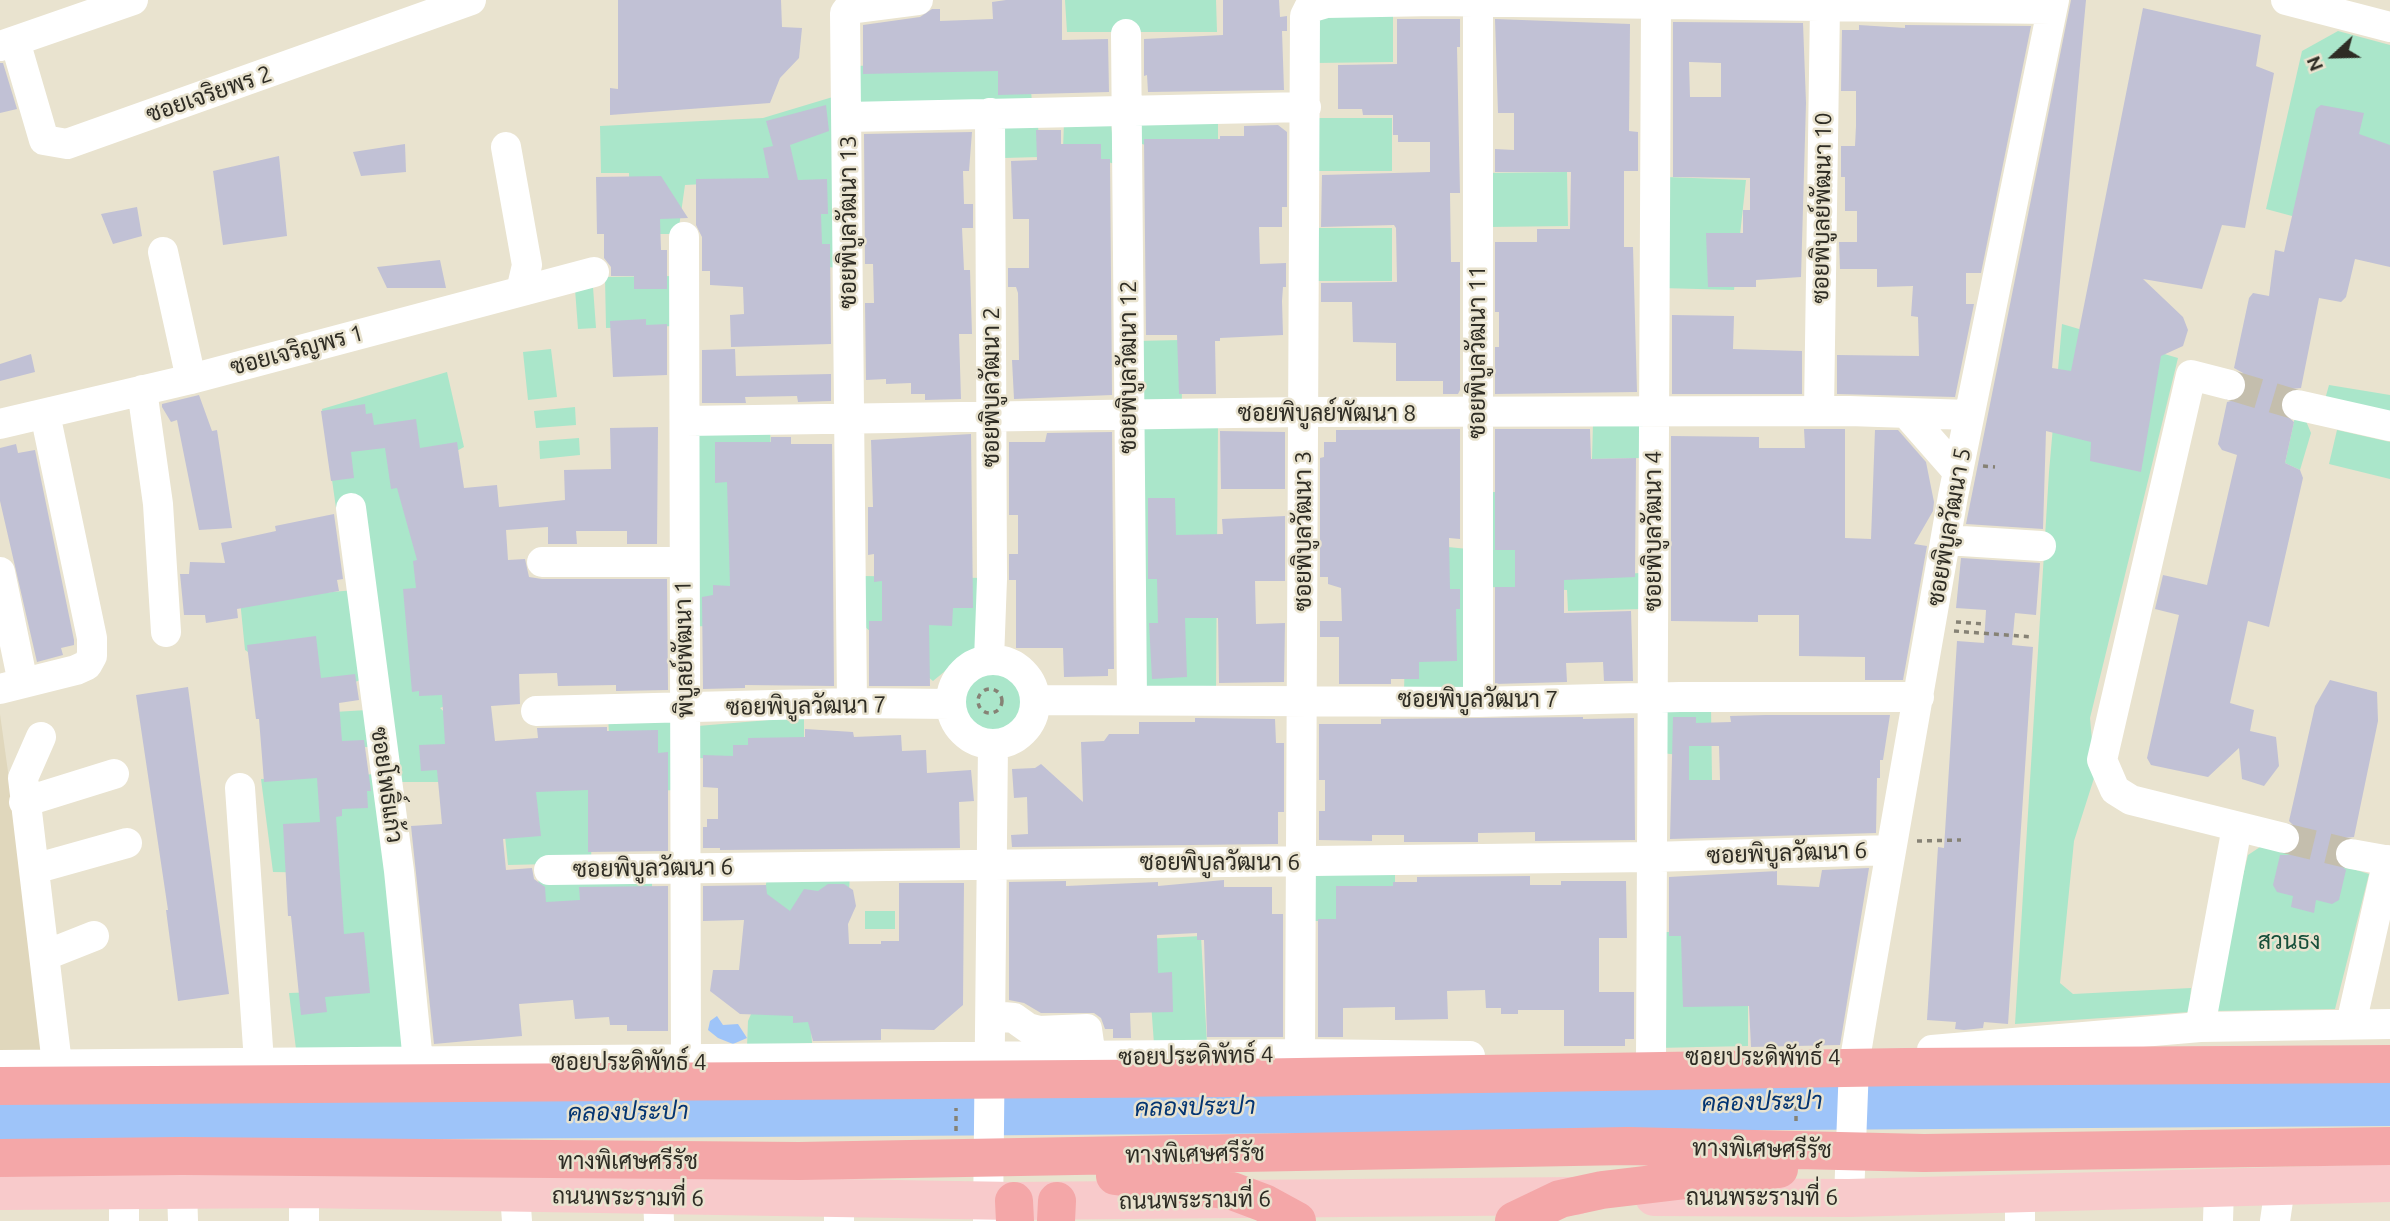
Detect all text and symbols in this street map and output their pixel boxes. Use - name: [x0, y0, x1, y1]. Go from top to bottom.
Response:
- north arrow: [2299, 21, 2369, 91]
- text: N: [2302, 53, 2327, 75]
- street label: ซอยเจริยพร 2: [143, 60, 275, 128]
- street label: ซอยพิบูลย์พัฒนา 10: [1807, 112, 1837, 304]
- street label: ซอยพิบูลวัฒนา 13: [834, 135, 862, 309]
- street label: ซอยพิบูลวัฒนา 11: [1463, 265, 1491, 439]
- street label: ซอยพิบูลวัฒนา 12: [1114, 280, 1142, 454]
- street label: ซอยพิบูลวัฒนา 2: [977, 307, 1005, 467]
- street label: ซอยเจริญพร 1: [227, 319, 367, 381]
- street label: ซอยพิบูลย์พัฒนา 8: [1238, 399, 1416, 427]
- street label: ซอยพิบูลวัฒนา 5: [1921, 446, 1977, 608]
- street label: ซอยพิบูลวัฒนา 3: [1289, 451, 1317, 611]
- street label: ซอยพิบูลวัฒนา 4: [1639, 451, 1667, 611]
- street label: พิบูลย์พัฒนา 1: [669, 580, 699, 718]
- street label: ซอยพิบูลวัฒนา 7: [1398, 685, 1558, 713]
- street label: ซอยพิบูลวัฒนา 7: [726, 691, 886, 721]
- street label: ซอยโพธิ์แก้ว: [365, 725, 409, 845]
- street label: ซอยพิบูลวัฒนา 6: [1706, 836, 1868, 870]
- street label: ซอยพิบูลวัฒนา 6: [1140, 848, 1300, 876]
- street label: ซอยพิบูลวัฒนา 6: [573, 853, 733, 883]
- park label: สวนธง: [2258, 927, 2320, 955]
- street label: ซอยประดิพัทธ์ 4: [1118, 1041, 1274, 1071]
- street label: ซอยประดิพัทธ์ 4: [1685, 1043, 1841, 1071]
- street label: ซอยประดิพัทธ์ 4: [551, 1048, 707, 1076]
- water label: คลองประปา: [1701, 1087, 1823, 1117]
- water label: คลองประปา: [1134, 1092, 1256, 1122]
- water label: คลองประปา: [567, 1097, 689, 1127]
- street label: ทางพิเศษศรีรัช: [1692, 1134, 1832, 1164]
- street label: ทางพิเศษศรีรัช: [1125, 1139, 1265, 1169]
- street label: ทางพิเศษศรีรัช: [558, 1147, 698, 1175]
- street label: ถนนพระรามที่ 6: [552, 1182, 704, 1212]
- street label: ถนนพระรามที่ 6: [1686, 1183, 1838, 1211]
- street label: ถนนพระรามที่ 6: [1119, 1185, 1271, 1215]

